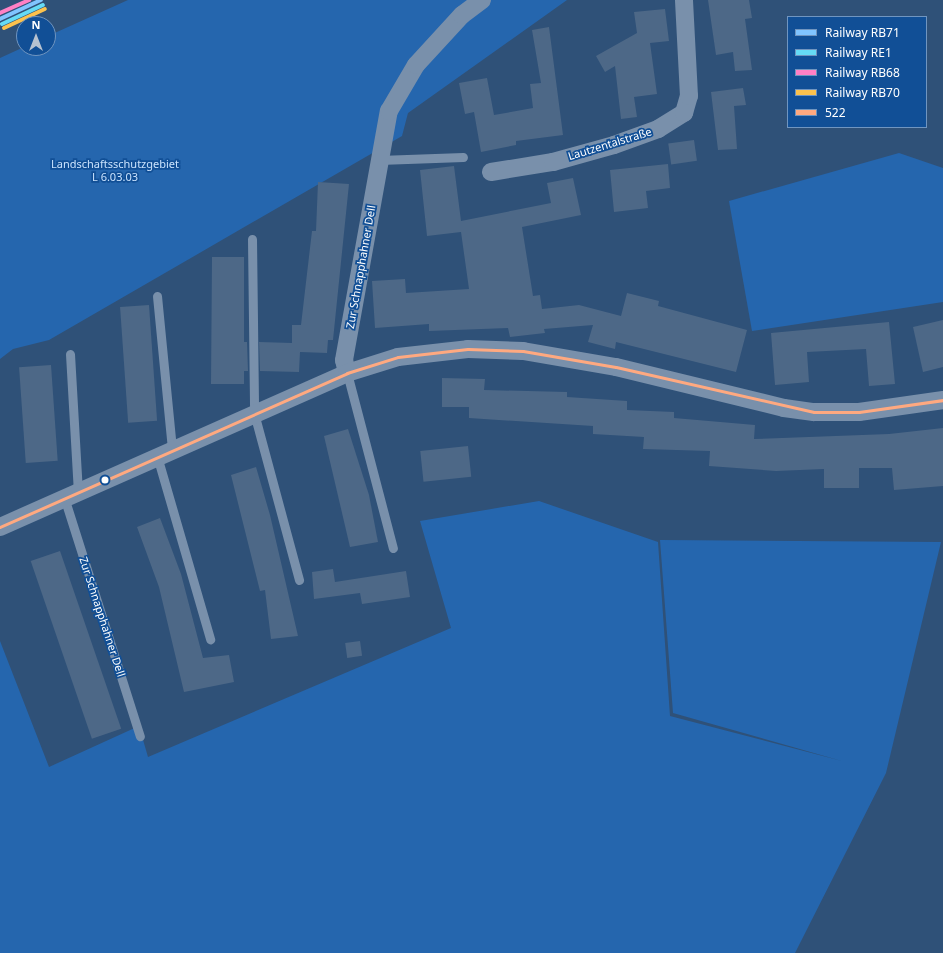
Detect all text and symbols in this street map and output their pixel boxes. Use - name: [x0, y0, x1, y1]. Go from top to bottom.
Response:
- north arrow: [16, 16, 56, 56]
- legend: [787, 16, 927, 128]
- text: N: [32, 17, 40, 32]
- text: Railway RB71: [825, 24, 900, 41]
- text: Railway RE1: [825, 44, 892, 61]
- text: Railway RB68: [825, 64, 900, 81]
- text: Railway RB70: [825, 84, 900, 101]
- text: 522: [825, 104, 846, 121]
- street label: Lautzentalstraße: [567, 125, 653, 163]
- park label: Landschaftsschutzgebiet L 6.03.03: [51, 158, 179, 184]
- street label: Zur Schnapphahner Dell: [344, 204, 378, 330]
- unlabelled marker: [100, 475, 110, 485]
- street label: Zur Schnapphahner Dell: [76, 555, 128, 679]

